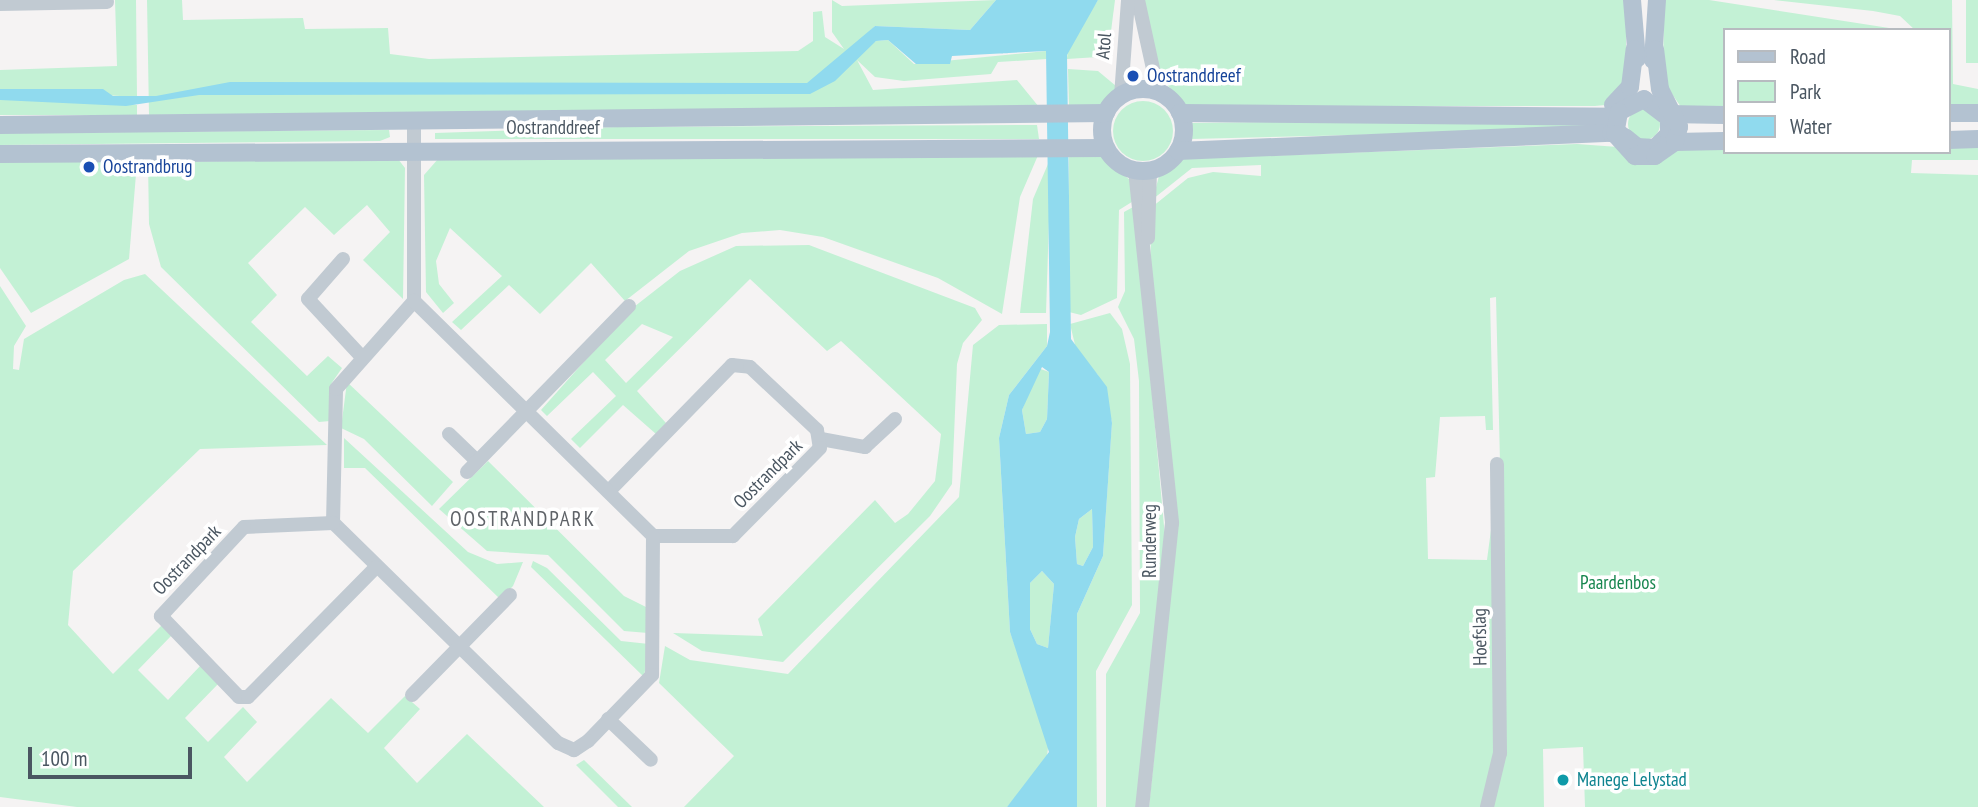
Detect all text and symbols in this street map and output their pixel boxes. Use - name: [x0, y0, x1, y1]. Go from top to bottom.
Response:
- legend: [1722, 28, 1950, 154]
- street label: Atol: [1091, 32, 1117, 60]
- text: Road: [1790, 43, 1826, 70]
- place label: Oostranddreef: [1147, 65, 1241, 87]
- marker: Oostranddreef: [1125, 68, 1141, 84]
- text: Park: [1790, 78, 1821, 105]
- text: Water: [1790, 113, 1832, 140]
- street label: Oostranddreef: [506, 117, 600, 139]
- place label: Oostrandbrug: [103, 156, 193, 178]
- marker: Oostrandbrug: [81, 159, 97, 175]
- street label: Oostrandpark: [729, 435, 807, 513]
- street label: Runderweg: [1139, 504, 1161, 578]
- district label: OOSTRANDPARK: [451, 506, 595, 532]
- street label: Oostrandpark: [148, 520, 226, 600]
- park label: Paardenbos: [1580, 572, 1656, 594]
- street label: Hoefslag: [1468, 608, 1492, 666]
- scale bar: [32, 734, 196, 778]
- text: 100 m: [41, 745, 87, 772]
- place label: Manege Lelystad: [1577, 769, 1687, 791]
- marker: Manege Lelystad: [1555, 772, 1571, 788]

